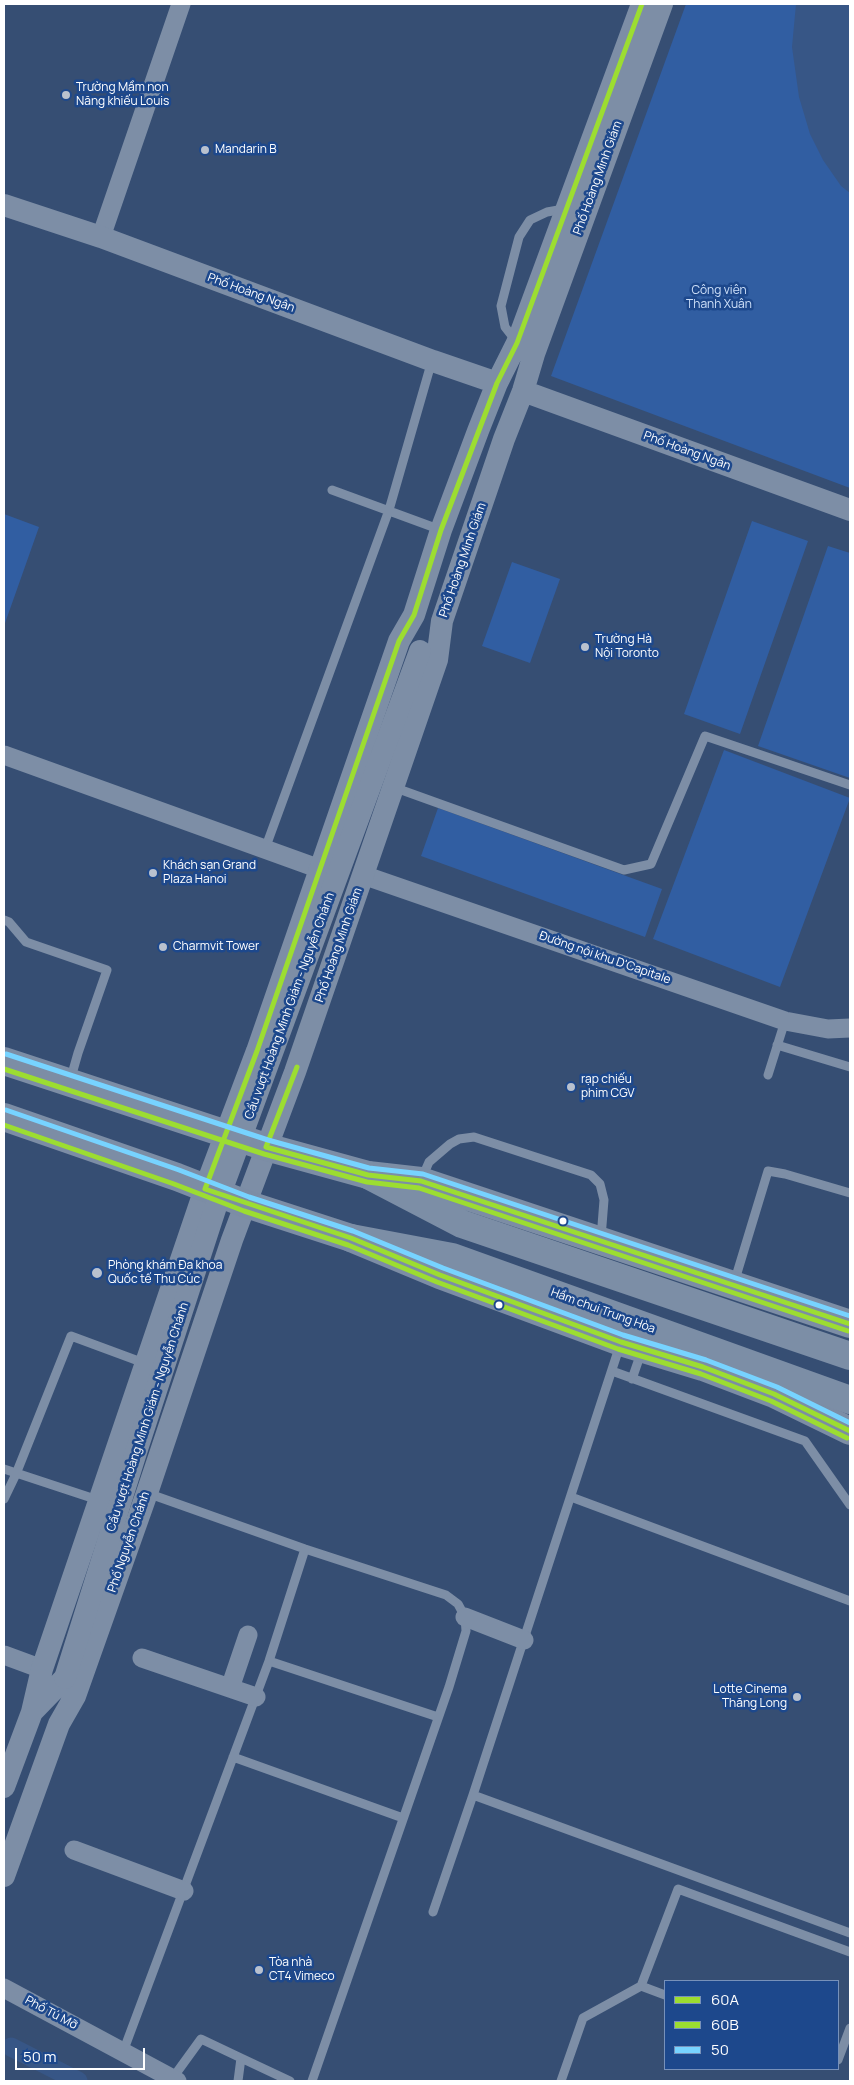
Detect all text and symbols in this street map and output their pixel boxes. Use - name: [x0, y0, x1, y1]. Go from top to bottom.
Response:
- place label: Trường Mầm non Năng khiếu Louis: [76, 81, 169, 109]
- marker: Trường Mầm non Năng khiếu Louis: [60, 89, 72, 101]
- street label: Phố Hoàng Minh Giám: [571, 119, 625, 237]
- place label: Mandarin B: [215, 143, 277, 157]
- marker: Mandarin B: [199, 144, 211, 156]
- street label: Phố Hoàng Ngân: [206, 271, 296, 315]
- park label: Công viên Thanh Xuân: [686, 284, 752, 312]
- street label: Phố Hoàng Ngân: [642, 429, 732, 473]
- street label: Phố Hoàng Minh Giám: [437, 501, 489, 619]
- place label: Trường Hà Nội Toronto: [595, 633, 659, 661]
- marker: Trường Hà Nội Toronto: [579, 641, 591, 653]
- place label: Khách sạn Grand Plaza Hanoi: [163, 859, 256, 887]
- marker: Khách sạn Grand Plaza Hanoi: [147, 867, 159, 879]
- street label: Phố Hoàng Minh Giám: [313, 886, 365, 1004]
- street label: Cầu vượt Hoàng Minh Giám - Nguyễn Chánh: [242, 891, 338, 1121]
- street label: Đường nội khu D'Capitale: [537, 929, 673, 987]
- place label: Charmvit Tower: [173, 940, 259, 954]
- marker: Charmvit Tower: [157, 941, 169, 953]
- place label: rạp chiếu phim CGV: [581, 1073, 635, 1101]
- marker: rạp chiếu phim CGV: [565, 1081, 577, 1093]
- unlabelled marker: [558, 1216, 568, 1226]
- place label: Phòng khám Đa khoa Quốc tế Thu Cúc: [108, 1259, 222, 1287]
- marker: Phòng khám Đa khoa Quốc tế Thu Cúc: [90, 1266, 104, 1280]
- street label: Hầm chui Trung Hòa: [549, 1285, 657, 1337]
- unlabelled marker: [494, 1300, 504, 1310]
- street label: Cầu vượt Hoàng Minh Giám - Nguyễn Chánh: [104, 1301, 192, 1533]
- street label: Phố Nguyễn Chánh: [105, 1490, 153, 1594]
- place label: Lotte Cinema Thăng Long: [713, 1683, 787, 1711]
- marker: Lotte Cinema Thăng Long: [791, 1691, 803, 1703]
- place label: Tòa nhà CT4 Vimeco: [269, 1956, 334, 1984]
- marker: Tòa nhà CT4 Vimeco: [253, 1964, 265, 1976]
- legend: [664, 1980, 839, 2070]
- text: 60A: [711, 1989, 739, 2010]
- street label: Phố Tú Mỡ: [22, 1993, 80, 2033]
- text: 60B: [711, 2014, 739, 2035]
- scale bar: [18, 2038, 148, 2070]
- text: 50: [711, 2039, 729, 2060]
- text: 50 m: [23, 2046, 57, 2067]

